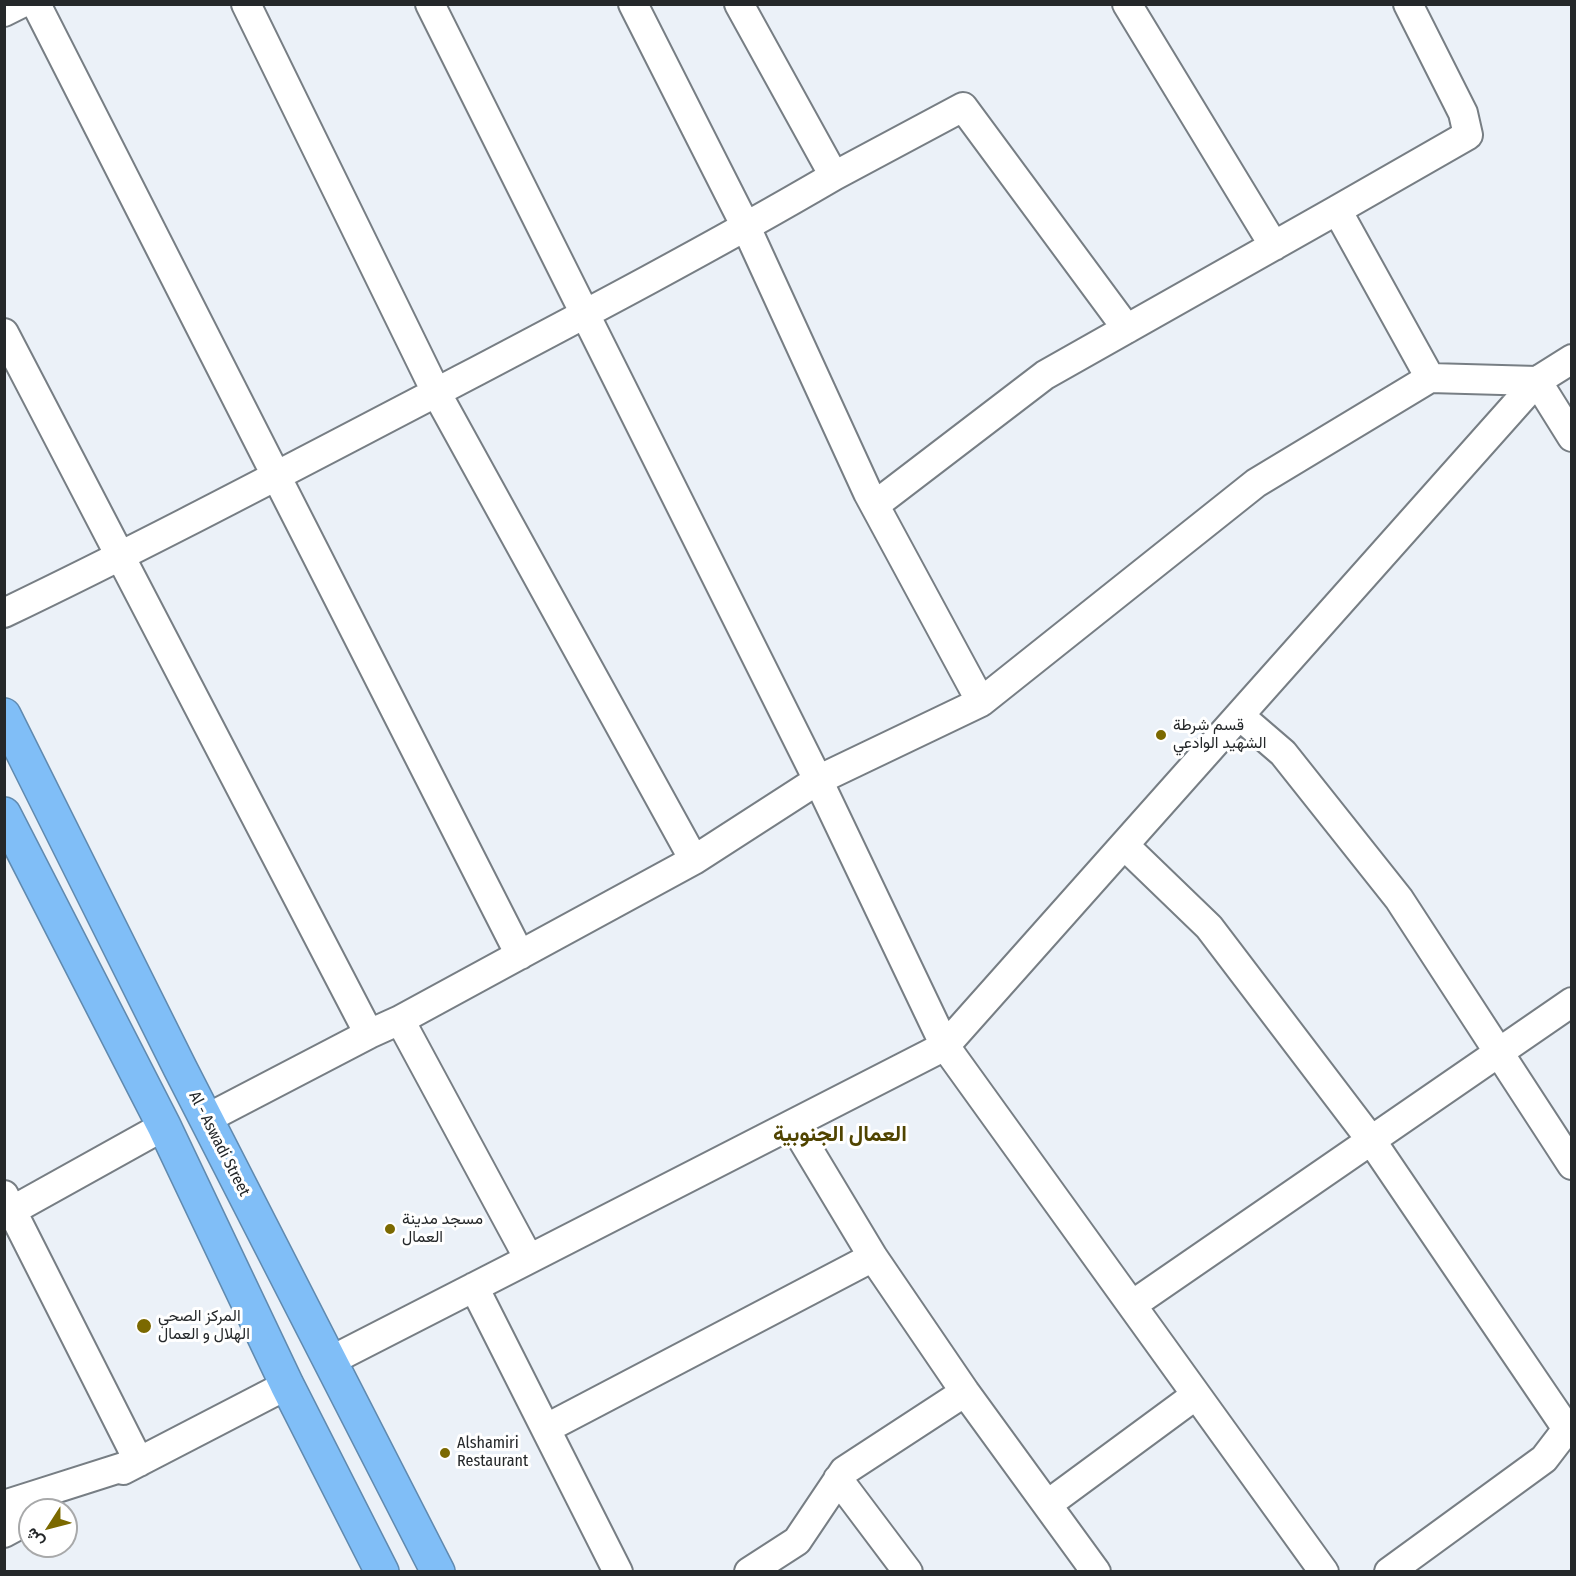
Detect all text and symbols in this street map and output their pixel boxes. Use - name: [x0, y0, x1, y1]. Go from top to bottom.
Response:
- place label: قسم شرطة الشهيد الوادعي: [1173, 716, 1266, 754]
- marker: قسم شرطة الشهيد الوادعي: [1154, 728, 1168, 742]
- street label: Al - Aswadi Street: [184, 1088, 254, 1200]
- district label: العمال الجنوبية: [773, 1122, 907, 1148]
- place label: مسجد مدينة العمال: [402, 1210, 483, 1248]
- marker: مسجد مدينة العمال: [383, 1222, 397, 1236]
- place label: المركز الصحي الهلال و العمال: [158, 1307, 250, 1345]
- marker: المركز الصحي الهلال و العمال: [135, 1317, 153, 1335]
- place label: Alshamiri Restaurant: [457, 1434, 528, 1472]
- marker: Alshamiri Restaurant: [438, 1446, 452, 1460]
- north arrow: [18, 1498, 78, 1558]
- text: ش: [21, 1524, 48, 1551]

